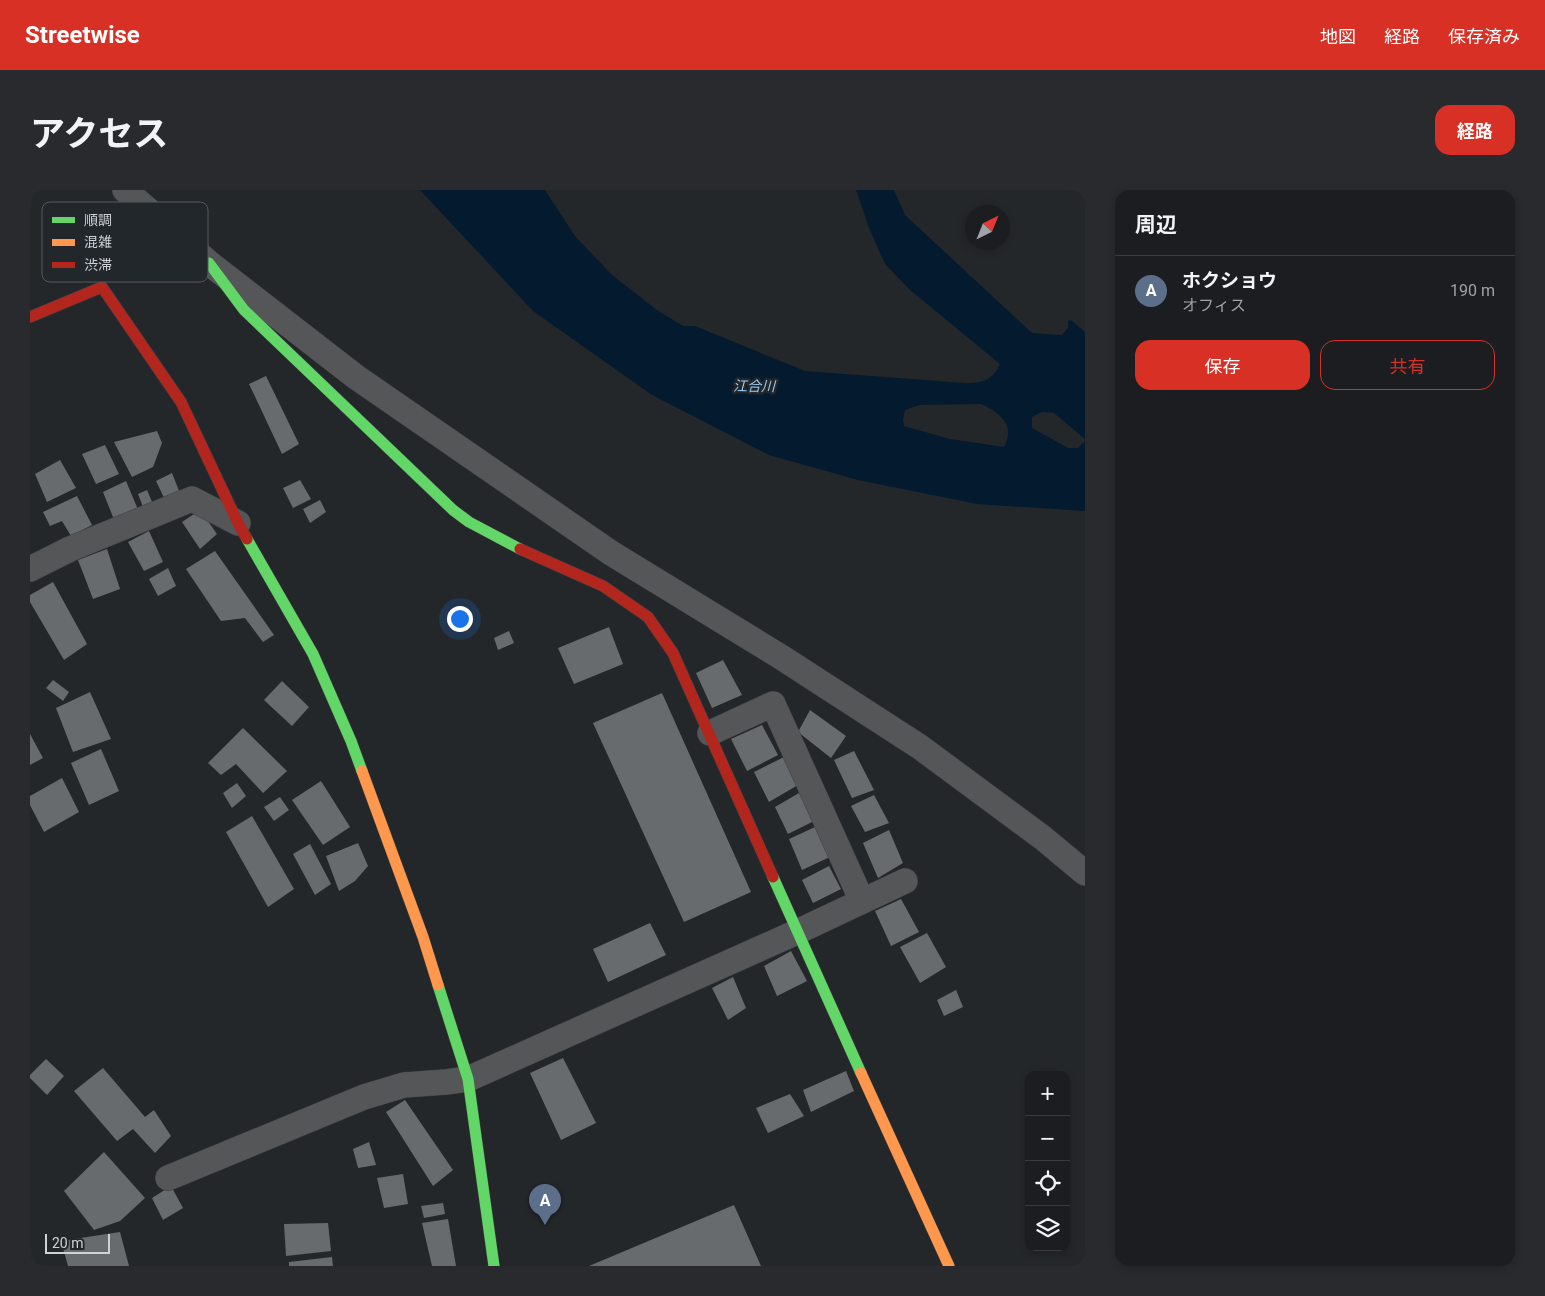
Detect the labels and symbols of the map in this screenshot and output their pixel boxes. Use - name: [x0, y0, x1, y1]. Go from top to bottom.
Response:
- legend: [42, 202, 208, 282]
- north arrow: [965, 205, 1010, 250]
- text: 順調: [84, 212, 112, 228]
- text: 混雑: [84, 234, 112, 250]
- text: 渋滞: [84, 257, 112, 273]
- water label: 江合川: [733, 378, 777, 394]
- your location: [447, 606, 473, 632]
- pin: A: [529, 1184, 561, 1225]
- scale bar: [45, 1231, 110, 1254]

